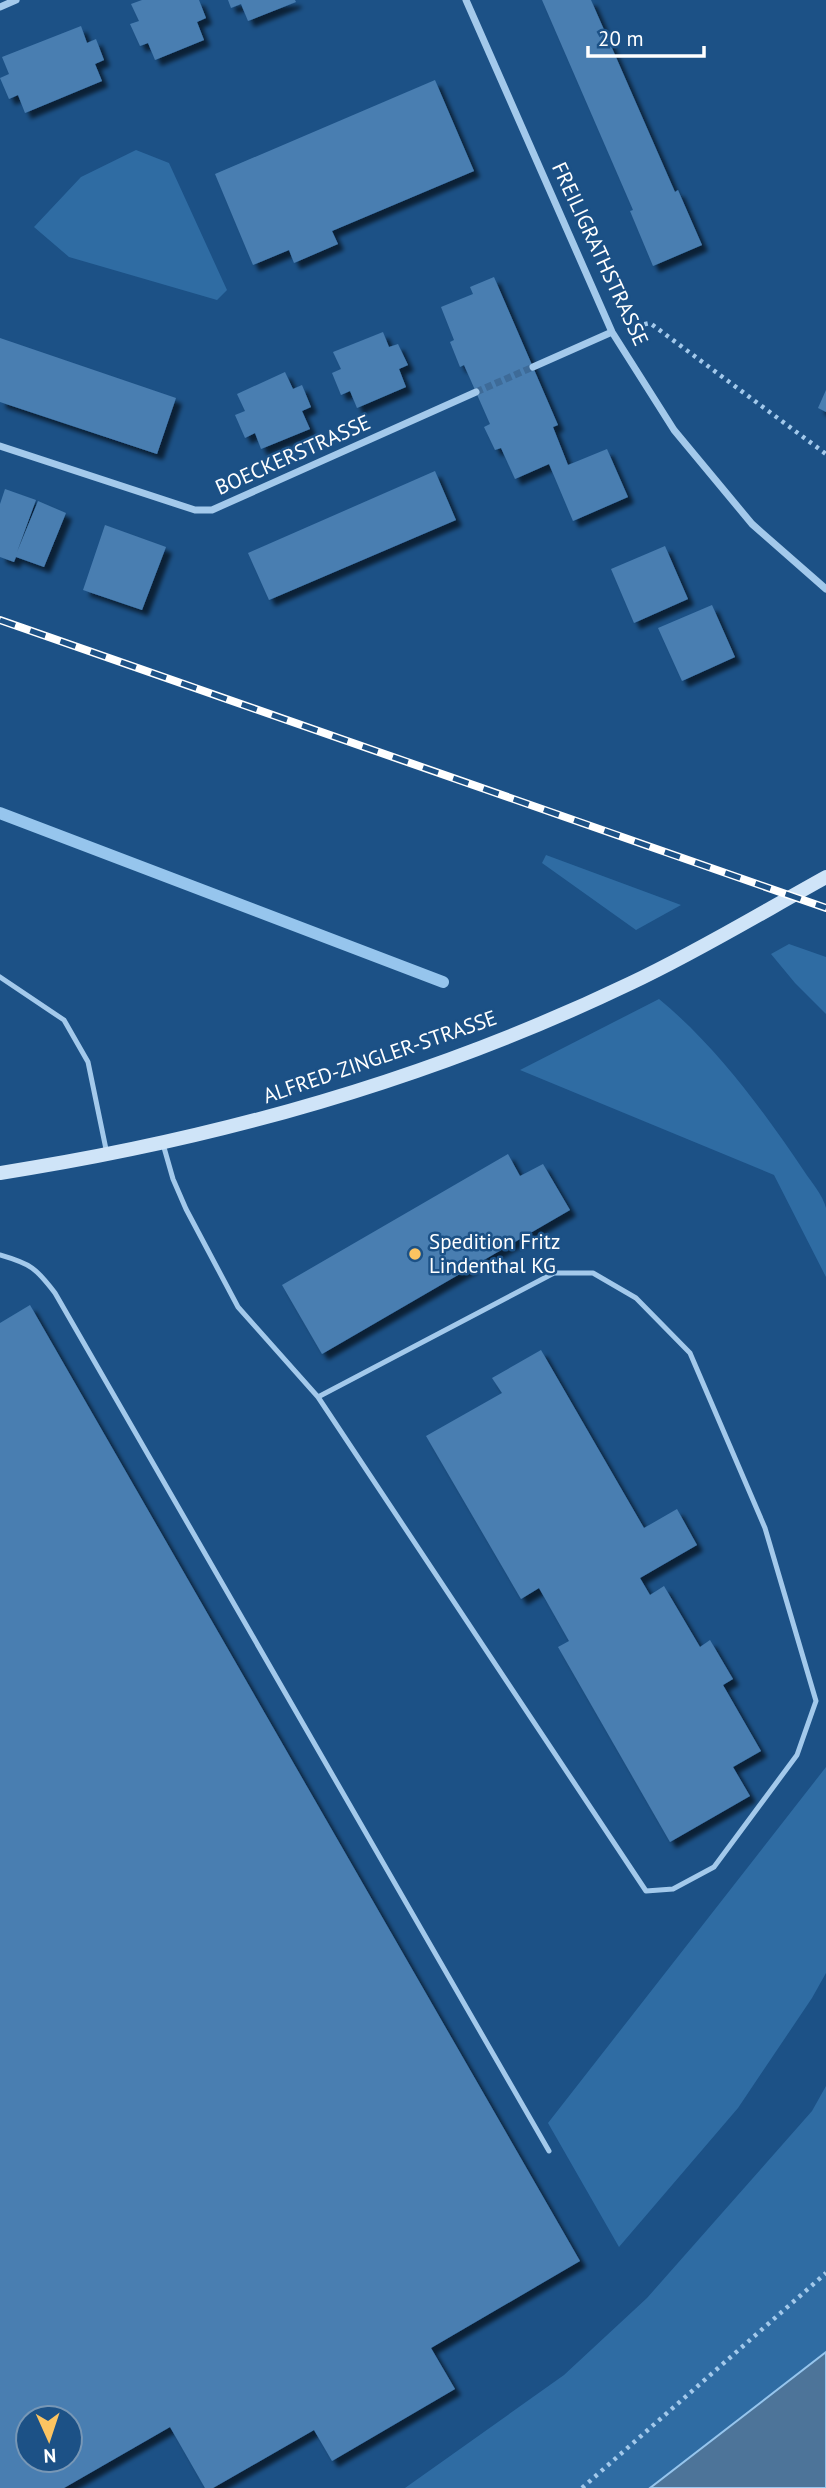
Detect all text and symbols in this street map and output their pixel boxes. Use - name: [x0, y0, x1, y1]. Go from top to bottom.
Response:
- scale bar: [588, 14, 704, 58]
- text: 20 m: [598, 25, 644, 52]
- street label: FREILIGRATHSTRASSE: [546, 158, 655, 350]
- street label: BOECKERSTRASSE: [211, 408, 375, 501]
- street label: ALFRED-ZINGLER-STRASSE: [259, 1004, 500, 1109]
- place label: Spedition Fritz Lindenthal KG: [429, 1228, 560, 1279]
- marker: Spedition Fritz Lindenthal KG: [407, 1246, 423, 1262]
- north arrow: [14, 2404, 84, 2474]
- text: N: [43, 2444, 57, 2468]

